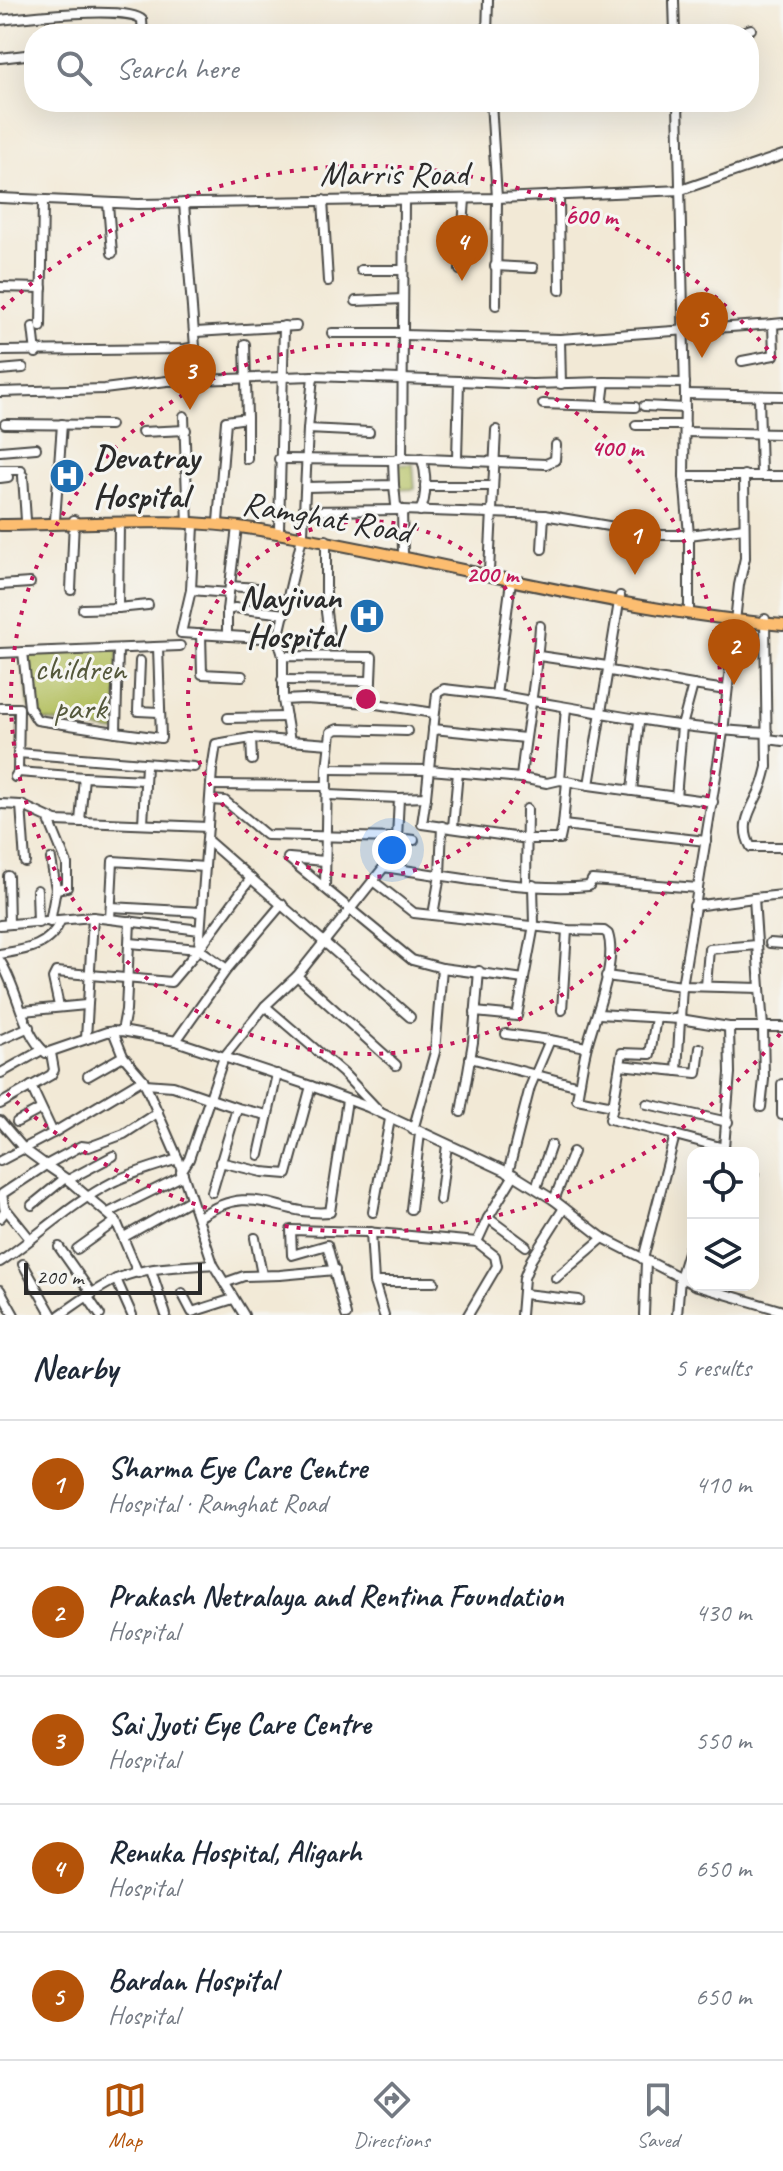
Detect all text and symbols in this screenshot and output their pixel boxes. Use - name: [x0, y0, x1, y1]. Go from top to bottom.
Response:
- search box: [24, 24, 759, 112]
- icon: search: [52, 46, 96, 90]
- text: Search here: [116, 49, 238, 87]
- street label: Marris Road: [320, 152, 473, 195]
- text: 600 m: [565, 201, 620, 231]
- pin: 4: [436, 215, 488, 281]
- pin: 5: [676, 292, 728, 358]
- pin: 3: [164, 344, 216, 410]
- text: 400 m: [591, 433, 645, 463]
- place label: Devatray Hospital: [93, 435, 203, 517]
- hospital icon: Devatray Hospital: [48, 457, 86, 495]
- street label: Ramghat Road: [239, 481, 420, 554]
- pin: 1: [609, 509, 661, 575]
- text: 200 m: [466, 559, 520, 589]
- place label: Navjivan Hospital: [239, 575, 348, 657]
- hospital icon: Navjivan Hospital: [348, 597, 386, 635]
- pin: 2: [708, 619, 760, 685]
- park label: children park: [34, 647, 127, 729]
- centre of rings: [352, 685, 380, 713]
- your location: [372, 830, 412, 870]
- map controls: [687, 1147, 759, 1291]
- button: locate: [687, 1147, 759, 1219]
- button: layers: [687, 1219, 759, 1291]
- scale bar: [24, 1259, 202, 1295]
- text: 200 m: [36, 1263, 83, 1291]
- text: Nearby: [32, 1346, 118, 1389]
- text: 5 results: [675, 1351, 751, 1384]
- text: Sharma Eye Care Centre: [108, 1449, 367, 1487]
- text: 1: [52, 1468, 64, 1501]
- text: 410 m: [695, 1468, 751, 1501]
- text: Hospital · Ramghat Road: [108, 1487, 327, 1520]
- text: Prakash Netralaya and Rentina Foundation: [108, 1577, 563, 1615]
- text: 2: [52, 1596, 64, 1629]
- text: 430 m: [695, 1596, 751, 1629]
- text: Hospital: [108, 1615, 179, 1648]
- text: Sai Jyoti Eye Care Centre: [108, 1705, 370, 1743]
- text: 3: [52, 1724, 64, 1757]
- text: 550 m: [695, 1724, 751, 1757]
- text: Hospital: [108, 1743, 179, 1776]
- text: Renuka Hospital, Aligarh: [108, 1833, 362, 1871]
- text: 4: [52, 1852, 64, 1885]
- text: 650 m: [695, 1852, 751, 1885]
- text: Hospital: [108, 1871, 179, 1904]
- text: Bardan Hospital: [108, 1961, 277, 1999]
- text: 5: [52, 1980, 64, 2013]
- text: 650 m: [695, 1980, 751, 2013]
- text: Hospital: [108, 1999, 179, 2032]
- tab: Map: [103, 2078, 147, 2154]
- tab: Directions: [353, 2078, 430, 2154]
- tab: Saved: [636, 2078, 680, 2154]

